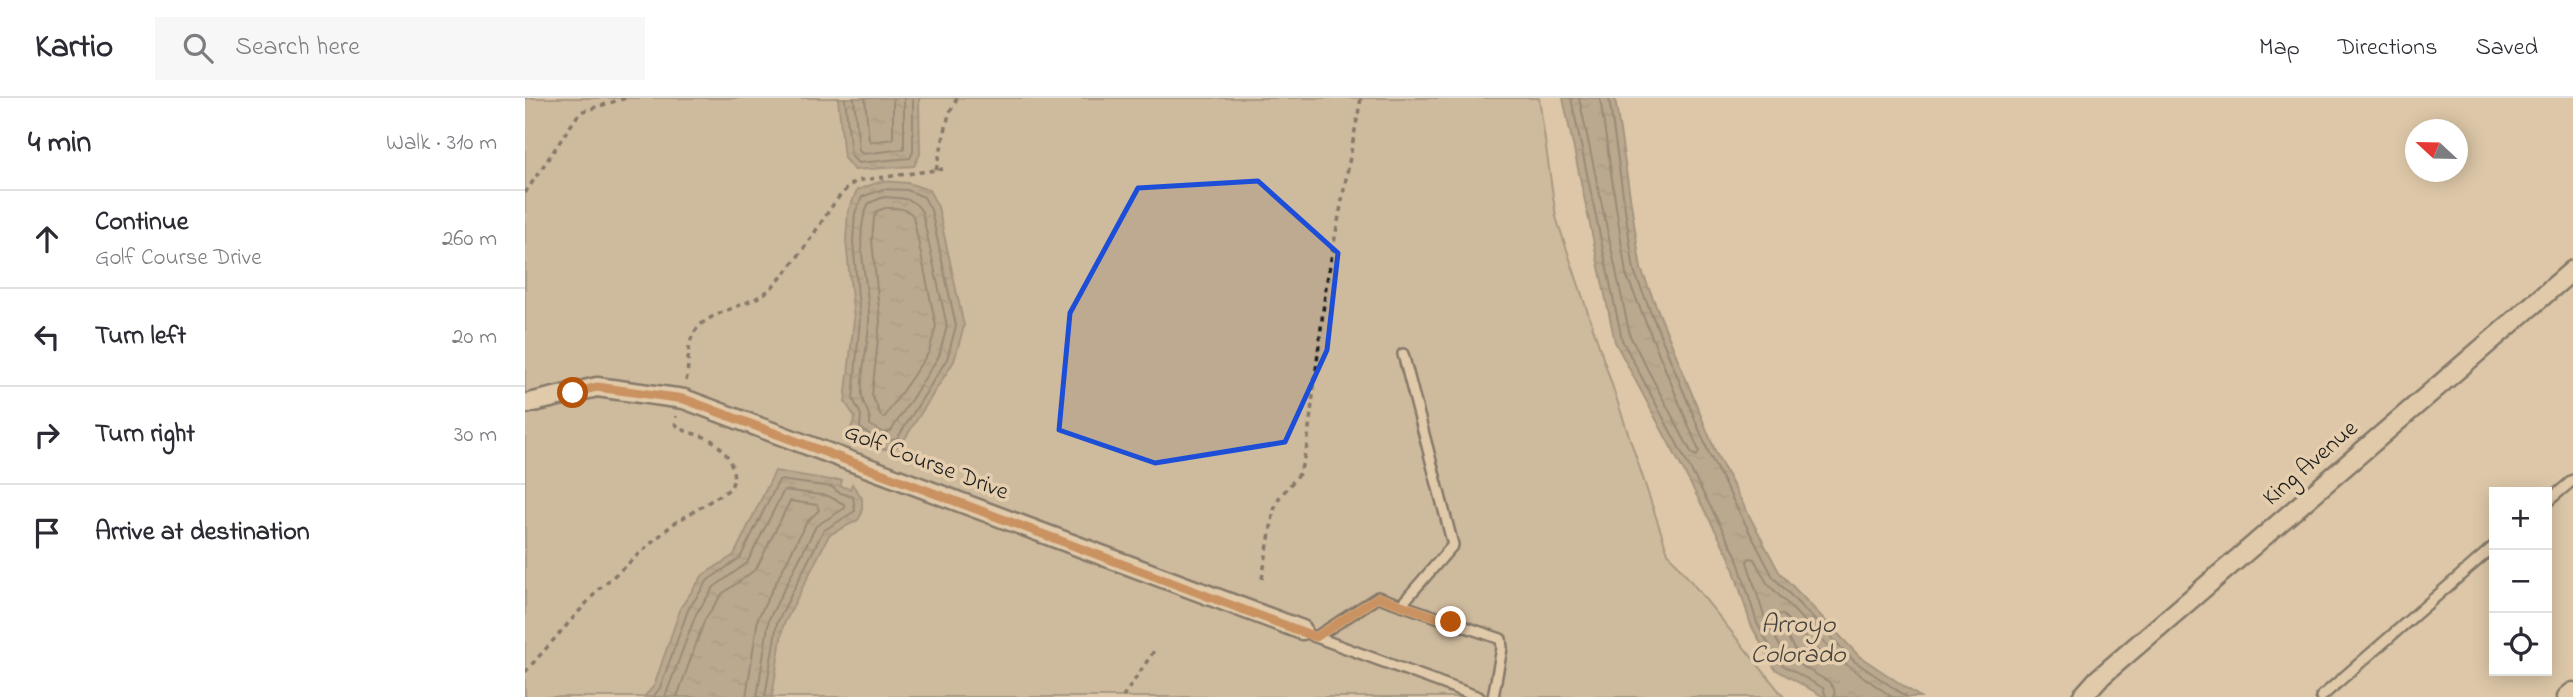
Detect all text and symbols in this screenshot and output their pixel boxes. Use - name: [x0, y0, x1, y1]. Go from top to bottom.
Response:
- search box: [155, 17, 645, 80]
- text: Kartio: [35, 24, 113, 72]
- icon: search: [179, 29, 217, 67]
- text: Search here: [235, 29, 360, 67]
- text: Map: [2259, 31, 2300, 66]
- text: Directions: [2338, 31, 2437, 66]
- text: Saved: [2475, 31, 2538, 66]
- north arrow: [2405, 119, 2468, 182]
- text: 4 min: [28, 122, 91, 166]
- text: Walk · 310 m: [386, 127, 497, 160]
- text: Continue: [95, 204, 188, 242]
- icon: ahead: [28, 220, 66, 258]
- text: 260 m: [442, 223, 497, 256]
- text: Golf Course Drive: [95, 242, 262, 275]
- icon: left: [28, 318, 66, 356]
- text: Turn left: [95, 318, 186, 356]
- text: 20 m: [452, 321, 497, 354]
- route start: [557, 377, 588, 408]
- street label: King Avenue: [2256, 412, 2367, 515]
- icon: right: [28, 416, 66, 454]
- text: Turn right: [95, 416, 195, 454]
- street label: Golf Course Drive: [839, 416, 1014, 511]
- text: 30 m: [454, 419, 497, 452]
- map controls: [2489, 487, 2552, 676]
- button: +: [2489, 487, 2552, 550]
- icon: arrive: [28, 514, 66, 552]
- text: Arrive at destination: [95, 514, 310, 552]
- button: −: [2489, 550, 2552, 613]
- route end: [1435, 606, 1466, 637]
- water label: Arroyo Colorado: [1750, 607, 1847, 675]
- button: locate: [2489, 613, 2552, 676]

